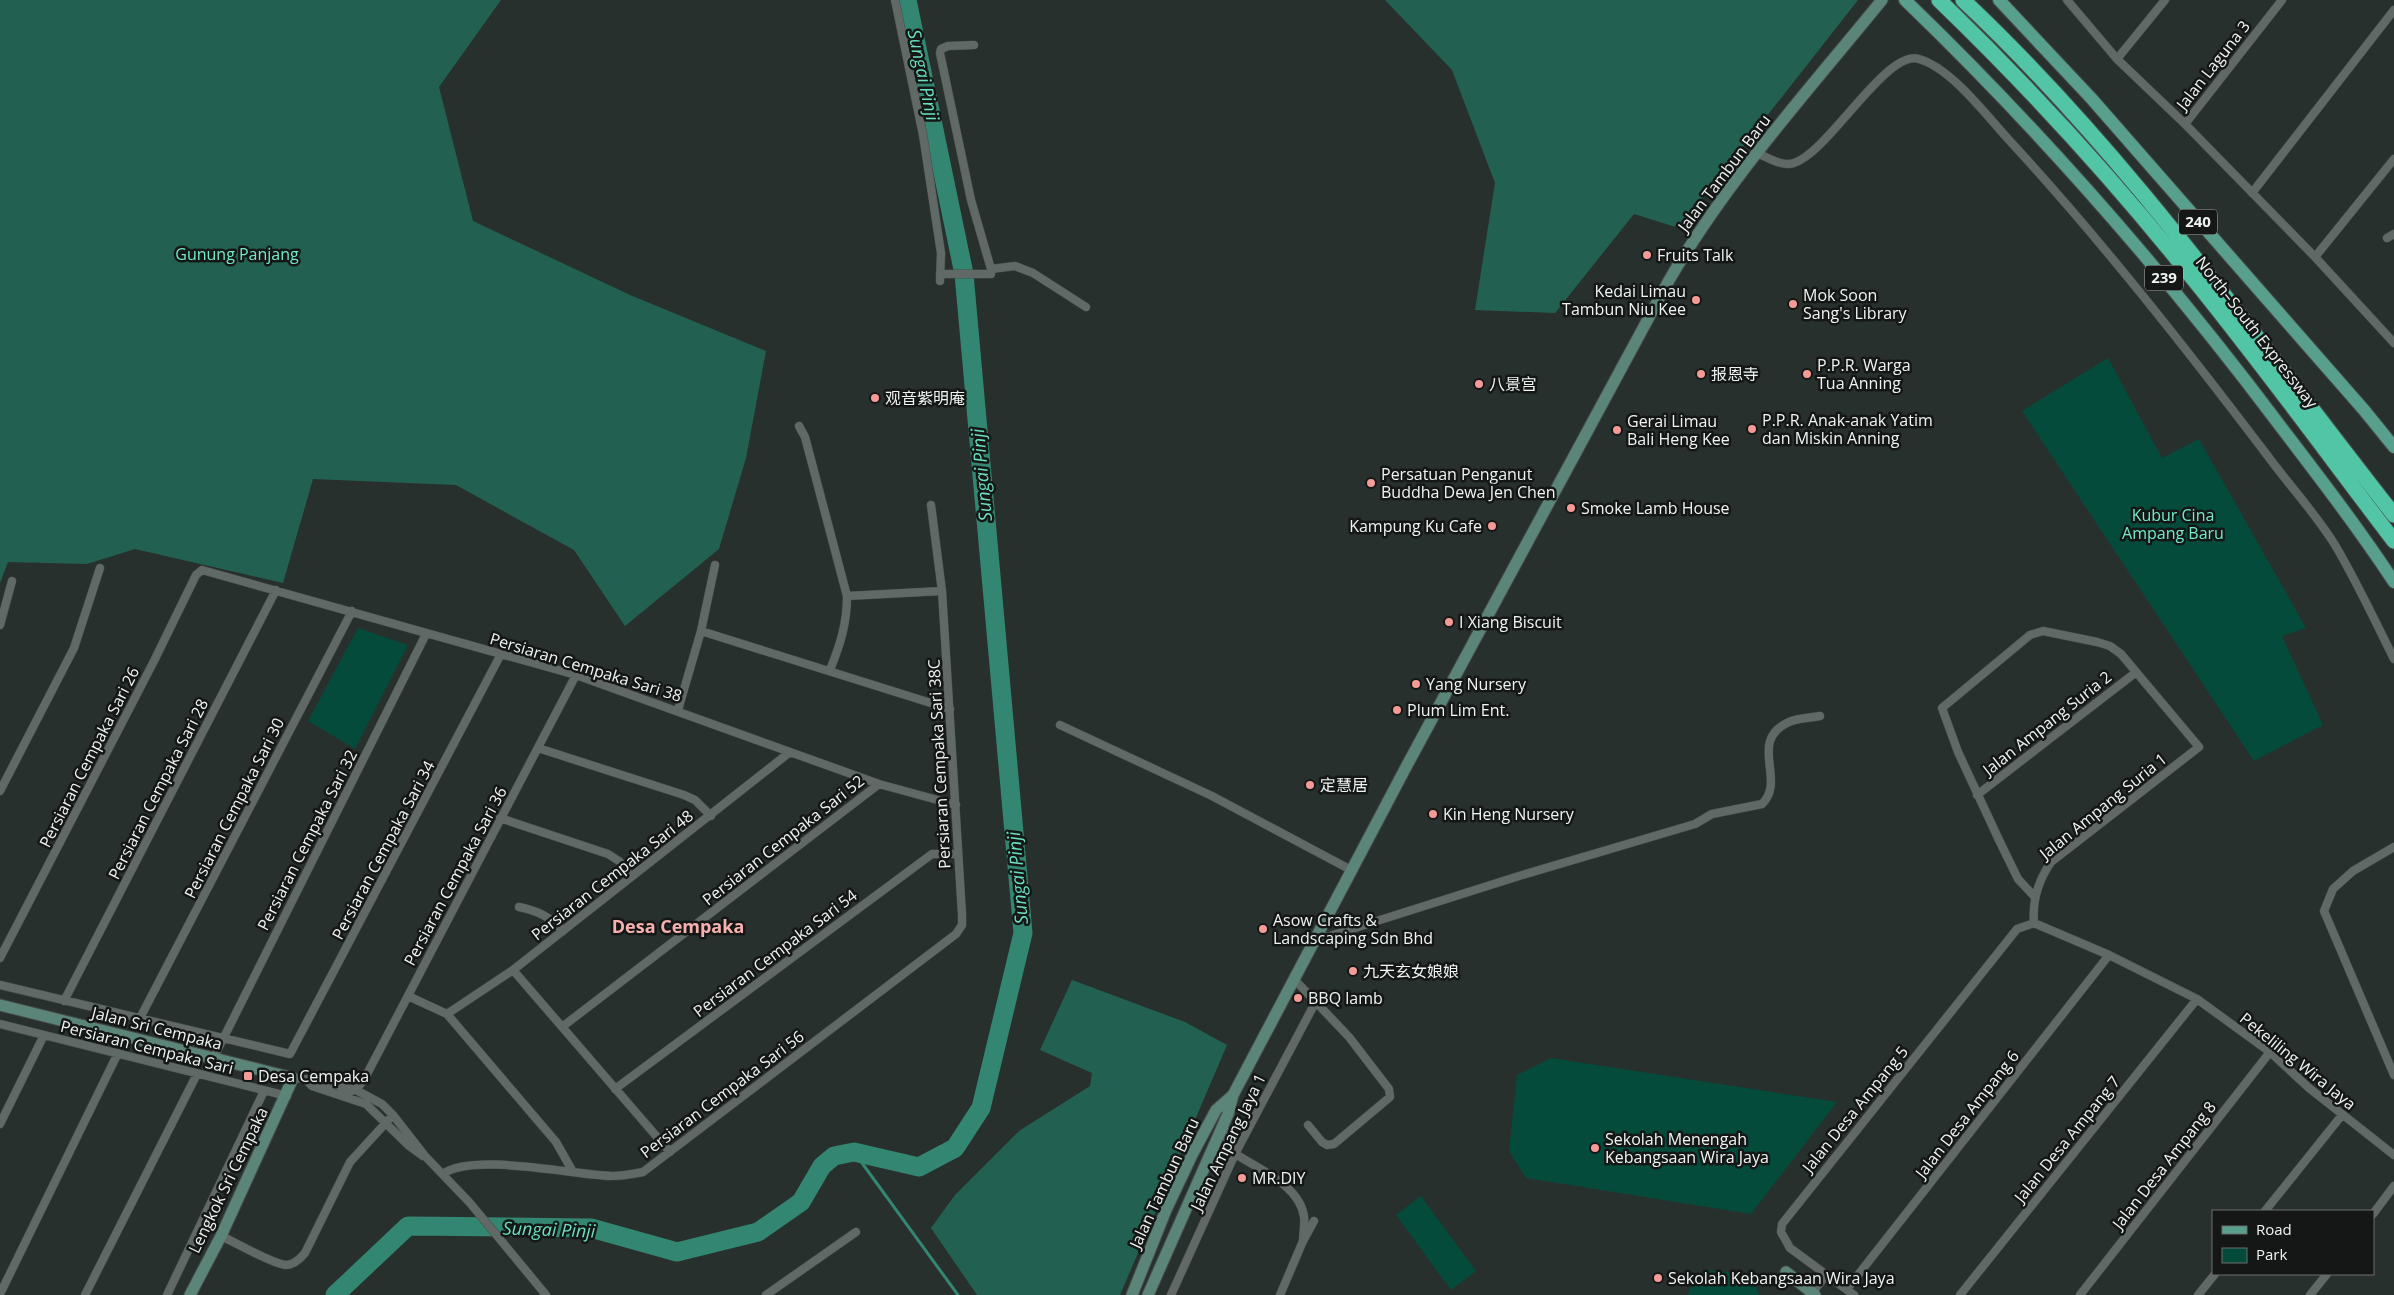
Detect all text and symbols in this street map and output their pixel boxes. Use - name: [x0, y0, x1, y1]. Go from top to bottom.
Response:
- street label: Jalan Laguna 3: [2170, 16, 2255, 116]
- water label: Sungai Pinji: [903, 27, 945, 123]
- street label: Jalan Tambun Baru: [1671, 110, 1775, 238]
- road number: 240: [2179, 210, 2217, 234]
- park label: Gunung Panjang: [175, 243, 299, 265]
- place label: Fruits Talk: [1657, 244, 1734, 266]
- marker: Fruits Talk: [1641, 249, 1653, 261]
- street label: North–South Expressway: [2191, 252, 2324, 413]
- road number: 239: [2145, 266, 2183, 290]
- place label: Kedai Limau Tambun Niu Kee: [1562, 280, 1686, 320]
- place label: Mok Soon Sang's Library: [1803, 284, 1908, 324]
- marker: Kedai Limau Tambun Niu Kee: [1690, 294, 1702, 306]
- marker: Mok Soon Sang's Library: [1787, 298, 1799, 310]
- place label: P.P.R. Warga Tua Anning: [1817, 354, 1911, 394]
- place label: 报恩寺: [1711, 363, 1759, 385]
- marker: 报恩寺: [1695, 368, 1707, 380]
- marker: P.P.R. Warga Tua Anning: [1801, 368, 1813, 380]
- place label: 八景宫: [1489, 373, 1537, 395]
- marker: 八景宫: [1473, 378, 1485, 390]
- place label: 观音紫明庵: [885, 387, 965, 409]
- marker: 观音紫明庵: [869, 392, 881, 404]
- place label: P.P.R. Anak-anak Yatim dan Miskin Anning: [1762, 409, 1933, 449]
- place label: Gerai Limau Bali Heng Kee: [1627, 410, 1730, 450]
- marker: P.P.R. Anak-anak Yatim dan Miskin Anning: [1746, 423, 1758, 435]
- marker: Gerai Limau Bali Heng Kee: [1611, 424, 1623, 436]
- water label: Sungai Pinji: [965, 427, 997, 522]
- place label: Persatuan Penganut Buddha Dewa Jen Chen: [1381, 463, 1556, 503]
- marker: Persatuan Penganut Buddha Dewa Jen Chen: [1365, 477, 1377, 489]
- place label: Smoke Lamb House: [1581, 497, 1730, 519]
- marker: Smoke Lamb House: [1565, 502, 1577, 514]
- park label: Kubur Cina Ampang Baru: [2122, 504, 2224, 544]
- place label: Kampung Ku Cafe: [1349, 515, 1482, 537]
- marker: Kampung Ku Cafe: [1486, 520, 1498, 532]
- place label: I Xiang Biscuit: [1459, 611, 1562, 633]
- marker: I Xiang Biscuit: [1443, 616, 1455, 628]
- street label: Persiaran Cempaka Sari 38: [487, 627, 685, 707]
- street label: Persiaran Cempaka Sari 38C: [923, 659, 955, 869]
- street label: Persiaran Cempaka Sari 26: [34, 663, 144, 851]
- street label: Jalan Ampang Suria 2: [1977, 666, 2116, 781]
- place label: Yang Nursery: [1426, 673, 1527, 695]
- marker: Yang Nursery: [1410, 678, 1422, 690]
- street label: Persiaran Cempaka Sari 28: [103, 695, 213, 883]
- place label: Plum Lim Ent.: [1407, 699, 1509, 721]
- marker: Plum Lim Ent.: [1391, 704, 1403, 716]
- street label: Persiaran Cempaka Sari 30: [179, 714, 289, 902]
- street label: Persiaran Cempaka Sari 32: [252, 746, 362, 934]
- street label: Jalan Ampang Suria 1: [2033, 748, 2171, 865]
- street label: Persiaran Cempaka Sari 34: [326, 757, 440, 943]
- street label: Persiaran Cempaka Sari 52: [698, 770, 868, 910]
- place label: 定慧居: [1320, 774, 1368, 796]
- marker: 定慧居: [1304, 779, 1316, 791]
- street label: Persiaran Cempaka Sari 36: [398, 783, 512, 969]
- place label: Kin Heng Nursery: [1443, 803, 1575, 825]
- street label: Persiaran Cempaka Sari 48: [527, 805, 697, 945]
- marker: Kin Heng Nursery: [1427, 808, 1439, 820]
- water label: Sungai Pinji: [1001, 830, 1033, 925]
- street label: Persiaran Cempaka Sari 54: [689, 884, 861, 1022]
- place label: Asow Crafts & Landscaping Sdn Bhd: [1273, 909, 1433, 949]
- district label: Desa Cempaka: [612, 914, 744, 938]
- marker: Asow Crafts & Landscaping Sdn Bhd: [1257, 923, 1269, 935]
- place label: 九天玄女娘娘: [1363, 960, 1459, 982]
- marker: 九天玄女娘娘: [1347, 965, 1359, 977]
- place label: BBQ lamb: [1308, 987, 1383, 1009]
- marker: BBQ lamb: [1292, 992, 1304, 1004]
- street label: Jalan Sri Cempaka: [88, 1001, 224, 1055]
- street label: Pekeliling Wira Jaya: [2235, 1007, 2361, 1115]
- street label: Persiaran Cempaka Sari: [58, 1015, 236, 1079]
- street label: Persiaran Cempaka Sari 56: [636, 1025, 808, 1163]
- street label: Jalan Desa Ampang 5: [1796, 1041, 1913, 1178]
- street label: Jalan Desa Ampang 6: [1909, 1045, 2024, 1184]
- place label: Desa Cempaka: [258, 1065, 369, 1087]
- marker: Desa Cempaka: [242, 1070, 254, 1082]
- street label: Jalan Ampang Jaya 1: [1184, 1070, 1271, 1216]
- street label: Jalan Desa Ampang 7: [2008, 1071, 2125, 1208]
- street label: Jalan Desa Ampang 8: [2106, 1096, 2221, 1235]
- street label: Lengkok Sri Cempaka: [183, 1103, 273, 1257]
- street label: Jalan Tambun Baru: [1123, 1114, 1204, 1254]
- place label: Sekolah Menengah Kebangsaan Wira Jaya: [1605, 1128, 1769, 1168]
- marker: Sekolah Menengah Kebangsaan Wira Jaya: [1589, 1142, 1601, 1154]
- place label: MR.DIY: [1252, 1167, 1306, 1189]
- marker: MR.DIY: [1236, 1172, 1248, 1184]
- legend: [2212, 1210, 2374, 1275]
- water label: Sungai Pinji: [502, 1215, 596, 1243]
- text: Road: [2256, 1219, 2292, 1239]
- text: Park: [2256, 1244, 2287, 1264]
- place label: Sekolah Kebangsaan Wira Jaya: [1668, 1267, 1895, 1289]
- marker: Sekolah Kebangsaan Wira Jaya: [1652, 1272, 1664, 1284]

